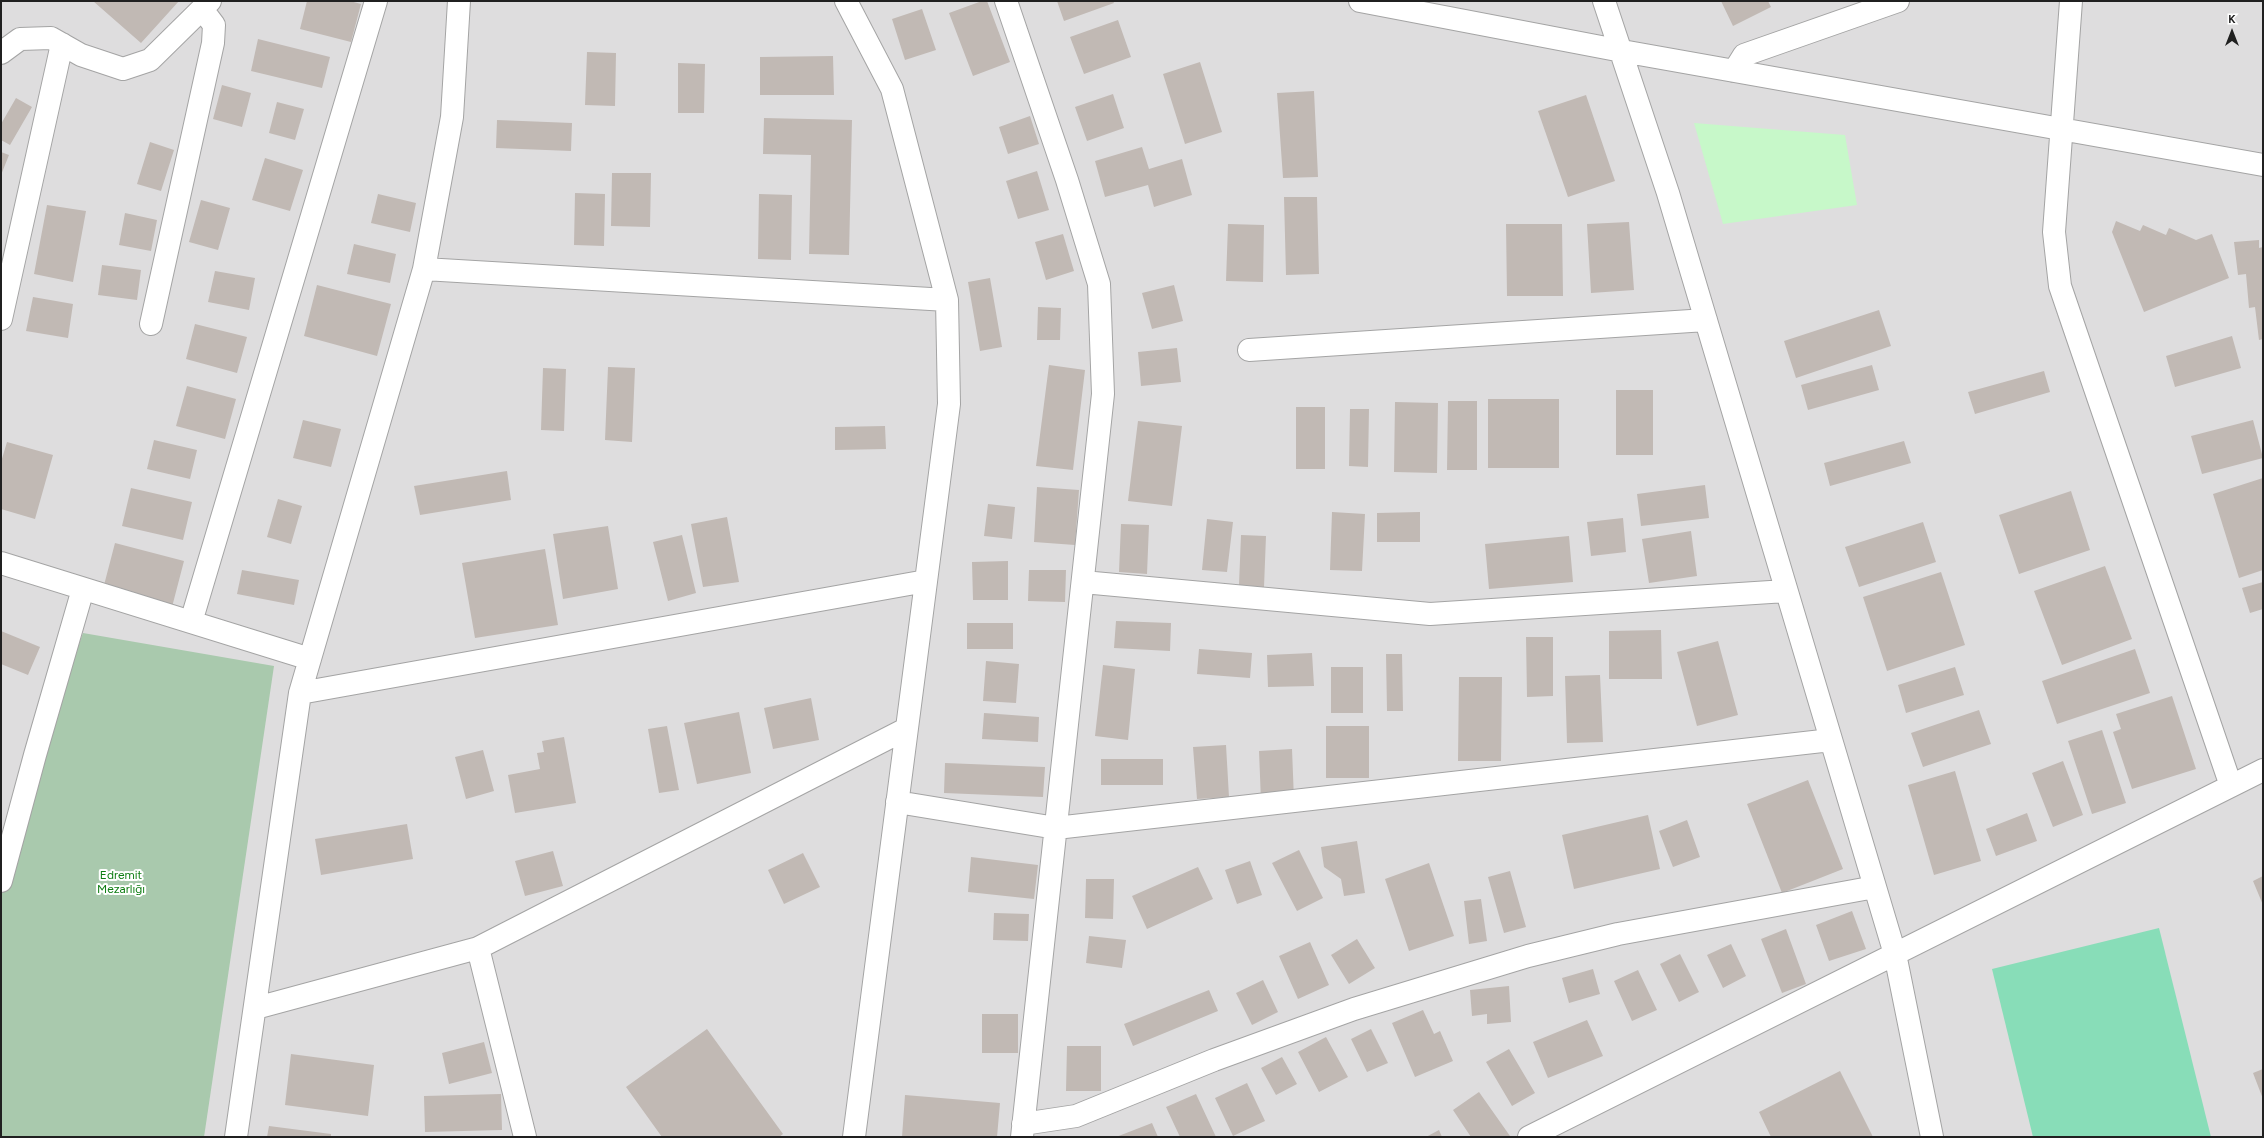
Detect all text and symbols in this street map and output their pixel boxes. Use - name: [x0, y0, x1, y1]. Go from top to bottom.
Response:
- north arrow: [2212, 12, 2252, 52]
- text: K: [2228, 13, 2236, 26]
- park label: Edremit Mezarlığı: [97, 868, 145, 896]

